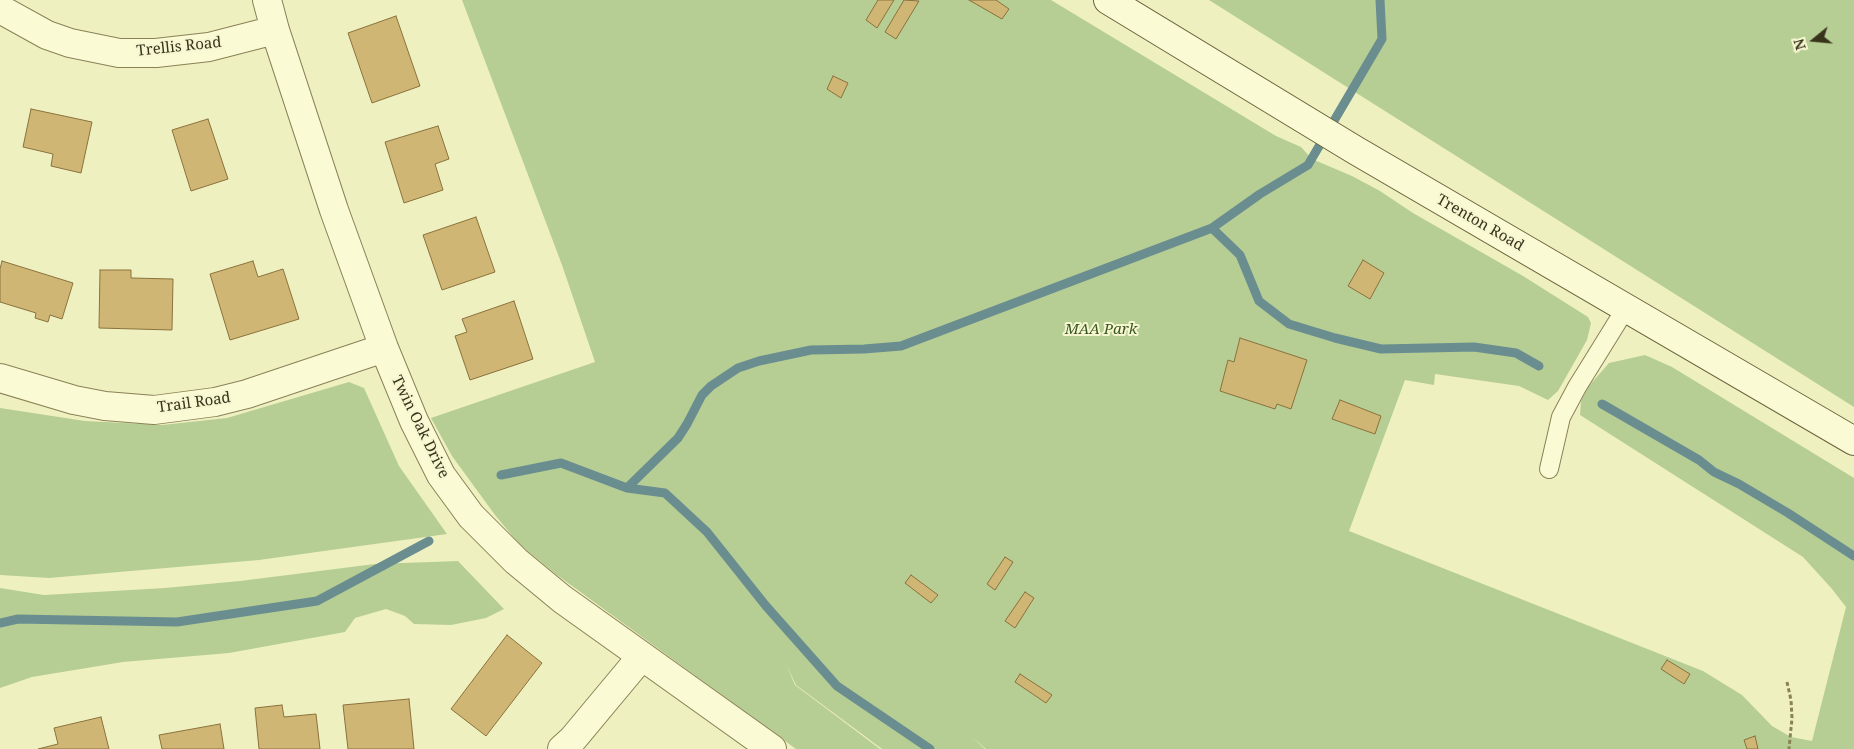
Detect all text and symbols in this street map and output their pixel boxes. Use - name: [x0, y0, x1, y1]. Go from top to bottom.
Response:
- north arrow: [1789, 15, 1839, 65]
- street label: Trellis Road: [136, 34, 222, 60]
- text: N: [1788, 36, 1810, 53]
- street label: Trenton Road: [1433, 191, 1527, 255]
- park label: MAA Park: [1065, 321, 1137, 339]
- street label: Twin Oak Drive: [387, 373, 453, 481]
- street label: Trail Road: [156, 389, 232, 417]

